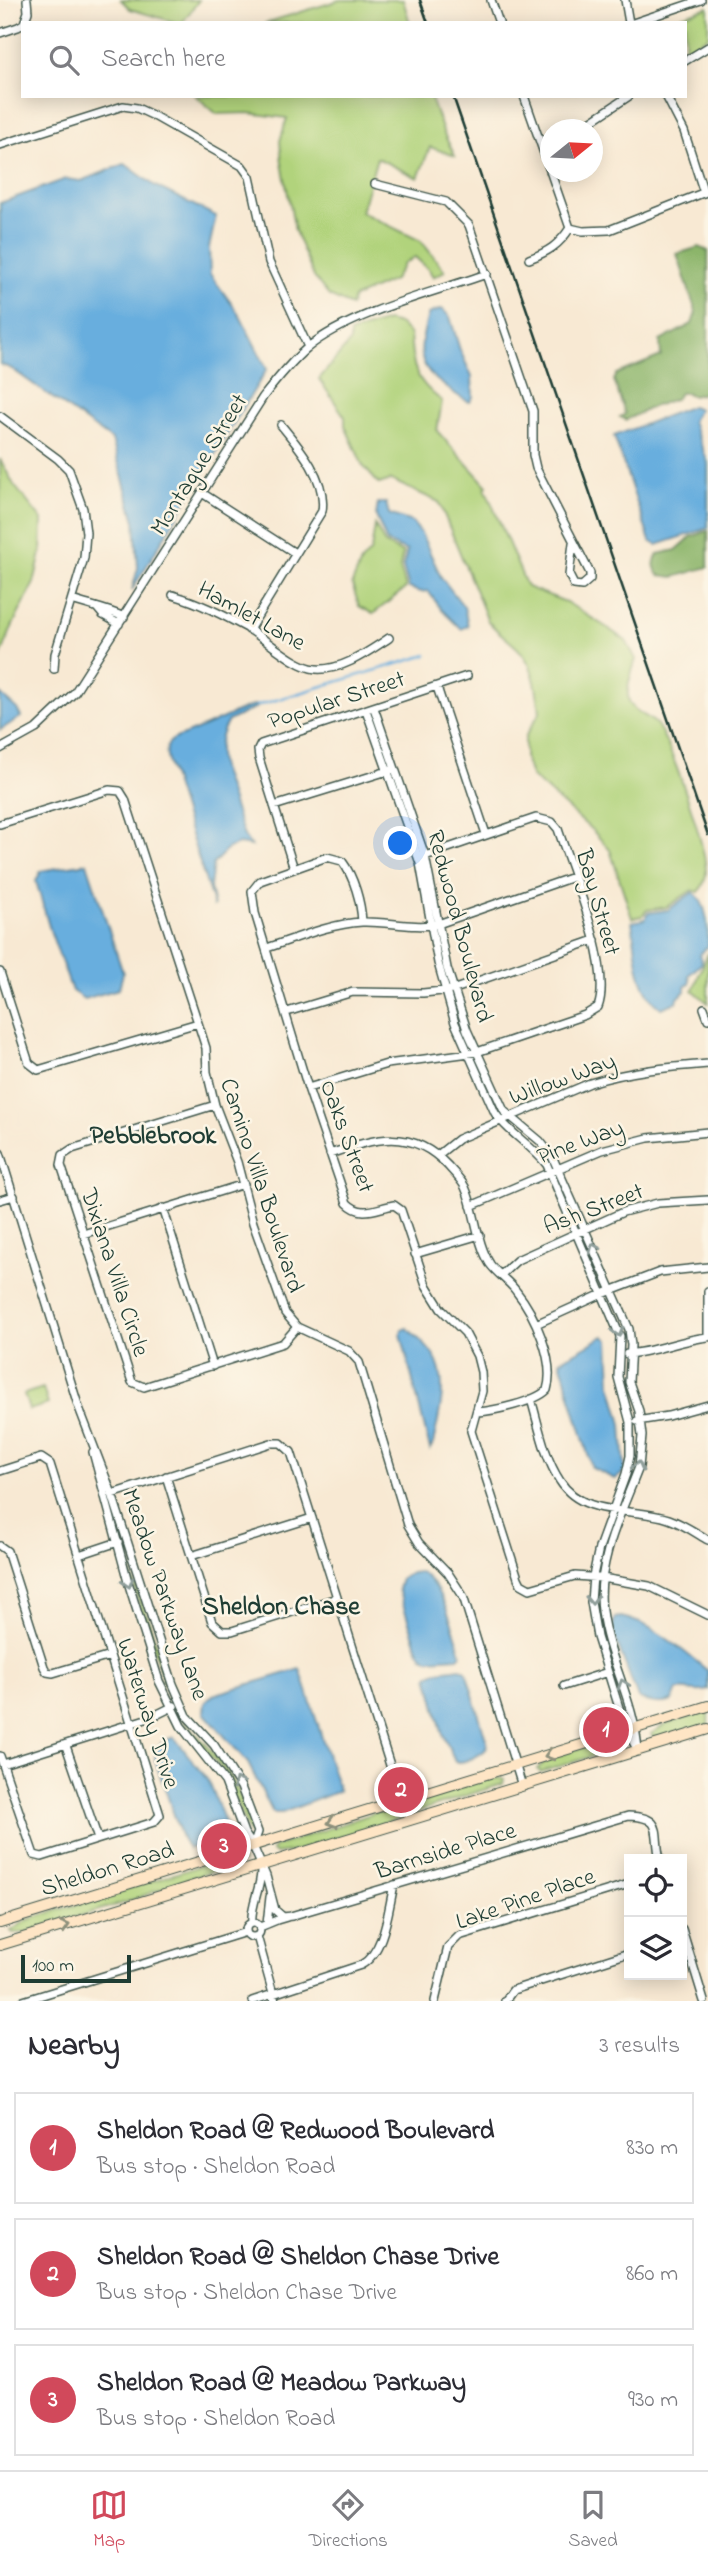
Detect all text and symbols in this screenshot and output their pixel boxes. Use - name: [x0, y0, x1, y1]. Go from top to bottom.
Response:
- search box: [21, 21, 687, 98]
- icon: search: [45, 41, 83, 79]
- text: Search here: [101, 41, 226, 79]
- north arrow: [540, 119, 603, 182]
- street label: Montague Street: [142, 388, 258, 543]
- street label: Hamlet Lane: [190, 573, 311, 661]
- street label: Popular Street: [264, 663, 410, 740]
- your location: [383, 826, 417, 860]
- street label: Redwood Boulevard: [416, 827, 501, 1027]
- street label: Bay Street: [564, 845, 628, 960]
- street label: Willow Way: [505, 1045, 621, 1117]
- street label: Camino Villa Boulevard: [209, 1074, 312, 1298]
- street label: Oaks Street: [309, 1075, 382, 1198]
- street label: Pine Way: [532, 1111, 630, 1176]
- district label: Pebblebrook: [90, 1118, 217, 1156]
- street label: Ash Street: [539, 1175, 649, 1245]
- street label: Dixiana Villa Circle: [70, 1183, 157, 1362]
- one-way arrow: [588, 1243, 602, 1256]
- one-way arrow: [610, 1326, 624, 1338]
- one-way arrow: [630, 1460, 644, 1472]
- street label: Meadow Parkway Lane: [110, 1484, 216, 1706]
- one-way arrow: [119, 1576, 134, 1588]
- district label: Sheldon Chase: [202, 1589, 361, 1627]
- one-way arrow: [584, 1595, 599, 1606]
- street label: Waterway Drive: [105, 1634, 187, 1794]
- one-way arrow: [617, 1679, 631, 1691]
- pin: 1: [583, 1704, 629, 1756]
- one-way arrow: [543, 1747, 556, 1761]
- pin: 2: [378, 1764, 424, 1816]
- one-way arrow: [233, 1777, 246, 1789]
- one-way arrow: [326, 1813, 338, 1828]
- street label: Barnside Place: [370, 1814, 521, 1891]
- pin: 3: [201, 1820, 247, 1872]
- street label: Sheldon Road: [37, 1833, 179, 1907]
- map controls: [624, 1854, 687, 1980]
- button: locate: [624, 1854, 687, 1917]
- street label: Lake Pine Place: [451, 1860, 600, 1941]
- button: layers: [624, 1917, 687, 1980]
- one-way arrow: [59, 1919, 71, 1934]
- scale bar: [21, 1952, 131, 1984]
- text: 100 m: [32, 1953, 74, 1980]
- text: Nearby: [28, 2025, 120, 2069]
- text: 3 results: [599, 2030, 680, 2063]
- text: Sheldon Road @ Redwood Boulevard: [97, 2113, 494, 2151]
- text: 1: [49, 2132, 57, 2165]
- text: 830 m: [626, 2132, 678, 2165]
- text: Bus stop · Sheldon Road: [97, 2151, 335, 2184]
- text: Sheldon Road @ Sheldon Chase Drive: [97, 2239, 499, 2277]
- text: 2: [47, 2258, 59, 2291]
- text: 860 m: [626, 2258, 678, 2291]
- text: Bus stop · Sheldon Chase Drive: [97, 2277, 397, 2310]
- text: Sheldon Road @ Meadow Parkway: [97, 2365, 466, 2403]
- text: 3: [48, 2384, 58, 2417]
- text: 930 m: [628, 2384, 678, 2417]
- text: Bus stop · Sheldon Road: [97, 2403, 335, 2436]
- tab: Map: [90, 2486, 128, 2555]
- tab: Directions: [309, 2486, 388, 2555]
- tab: Saved: [568, 2486, 618, 2555]

